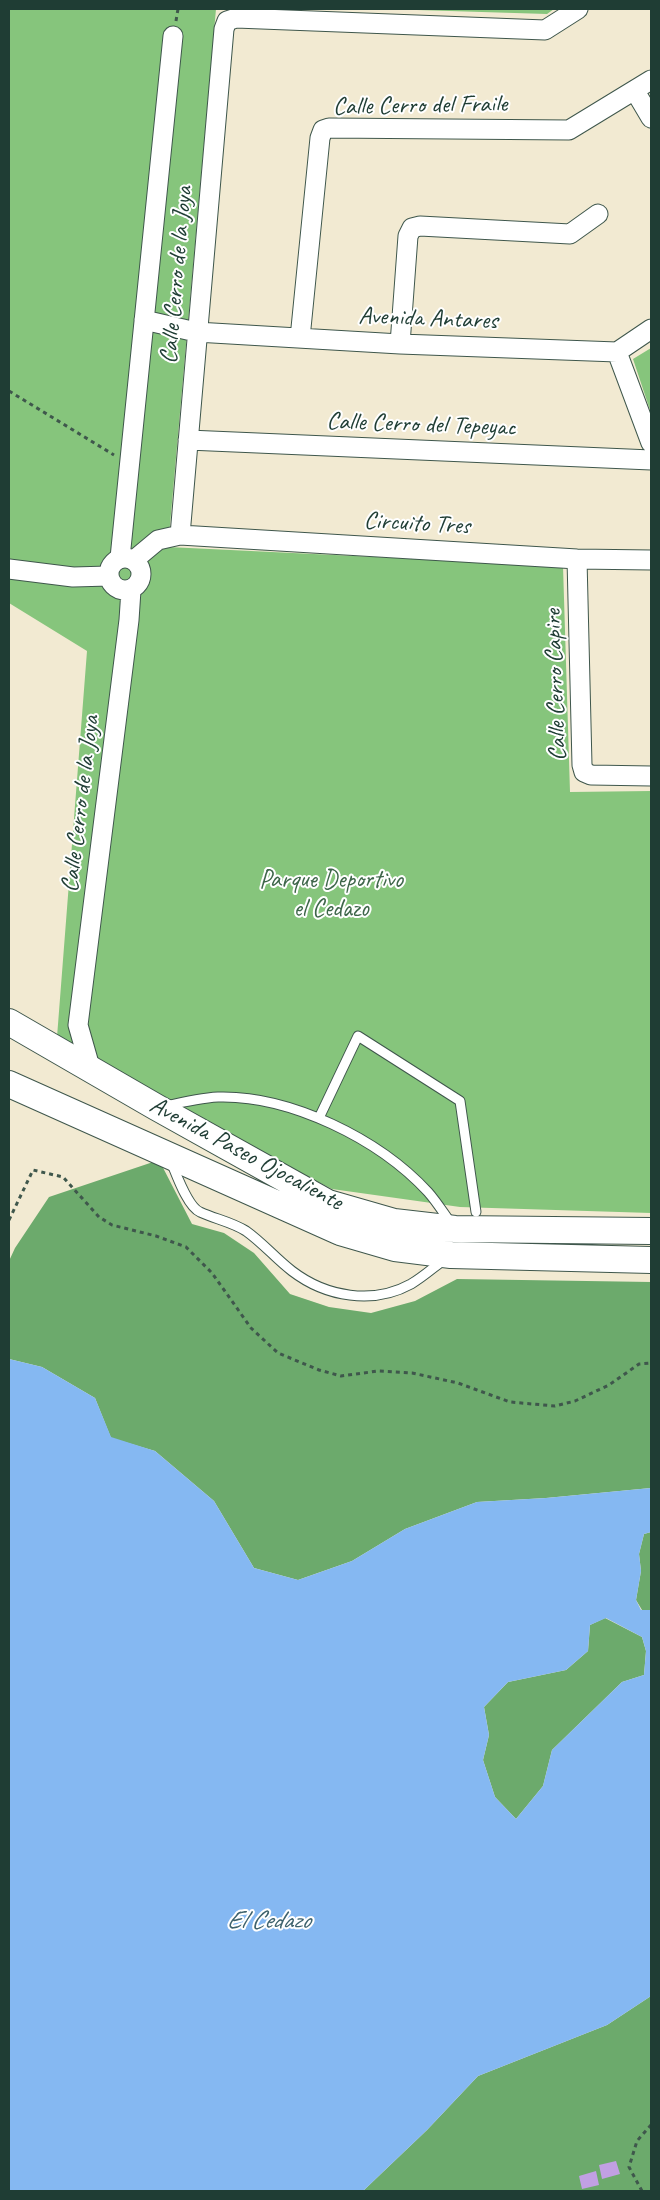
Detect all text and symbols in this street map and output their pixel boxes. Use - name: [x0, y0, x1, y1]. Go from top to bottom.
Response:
- street label: Calle Cerro del Fraile: [333, 89, 507, 123]
- street label: Calle Cerro de la Joya: [154, 185, 200, 365]
- street label: Avenida Antares: [358, 302, 498, 336]
- street label: Calle Cerro del Tepeyac: [326, 407, 516, 443]
- street label: Circuito Tres: [363, 506, 471, 542]
- street label: Calle Cerro Capire: [538, 608, 574, 762]
- street label: Calle Cerro de la Joya: [55, 714, 107, 894]
- park label: Parque Deportivo el Cedazo: [259, 865, 403, 924]
- street label: Avenida Paseo Ojocaliente: [144, 1090, 348, 1218]
- water label: El Cedazo: [226, 1905, 310, 1937]

